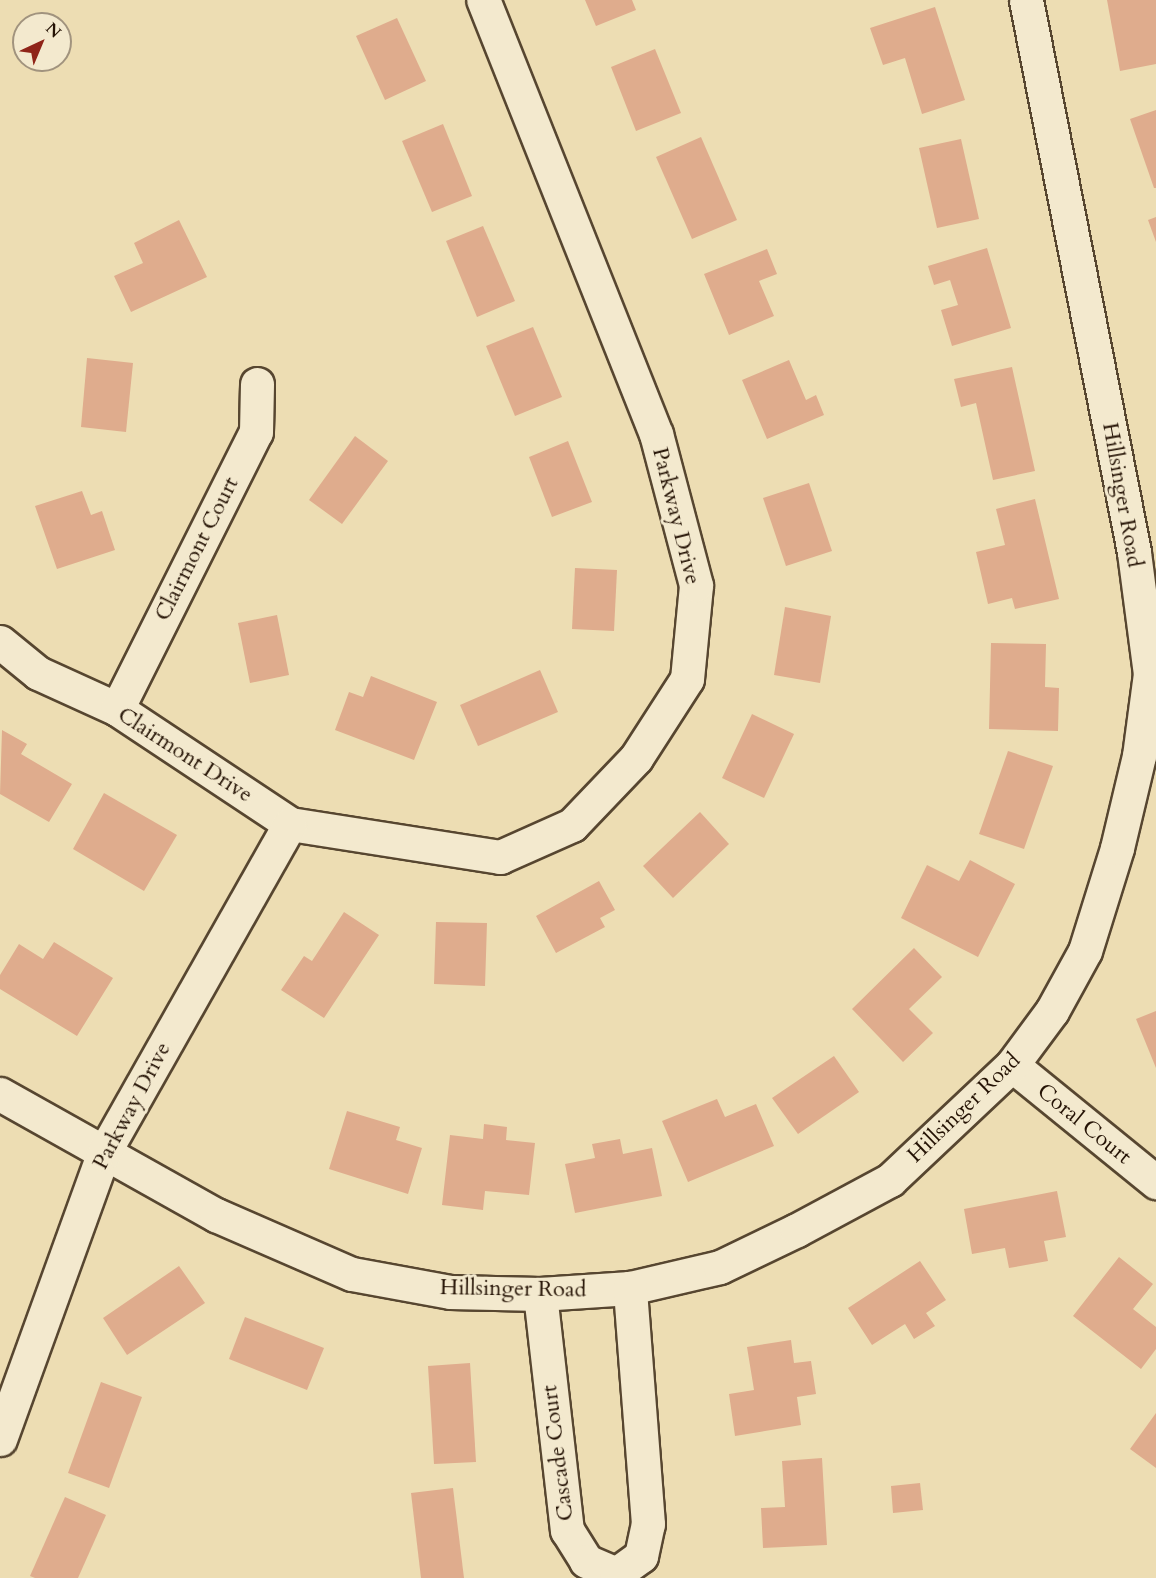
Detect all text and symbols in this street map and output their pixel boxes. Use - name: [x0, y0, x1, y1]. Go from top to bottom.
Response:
- north arrow: [12, 12, 72, 72]
- text: N: [40, 18, 66, 43]
- street label: Hillsinger Road: [1096, 421, 1148, 569]
- street label: Parkway Drive: [646, 445, 706, 587]
- street label: Clairmont Court: [149, 473, 245, 625]
- street label: Clairmont Drive: [113, 702, 257, 808]
- street label: Parkway Drive: [87, 1038, 177, 1174]
- street label: Hillsinger Road: [902, 1048, 1026, 1168]
- street label: Coral Court: [1032, 1078, 1136, 1170]
- street label: Hillsinger Road: [440, 1275, 586, 1303]
- street label: Cascade Court: [537, 1384, 579, 1522]

